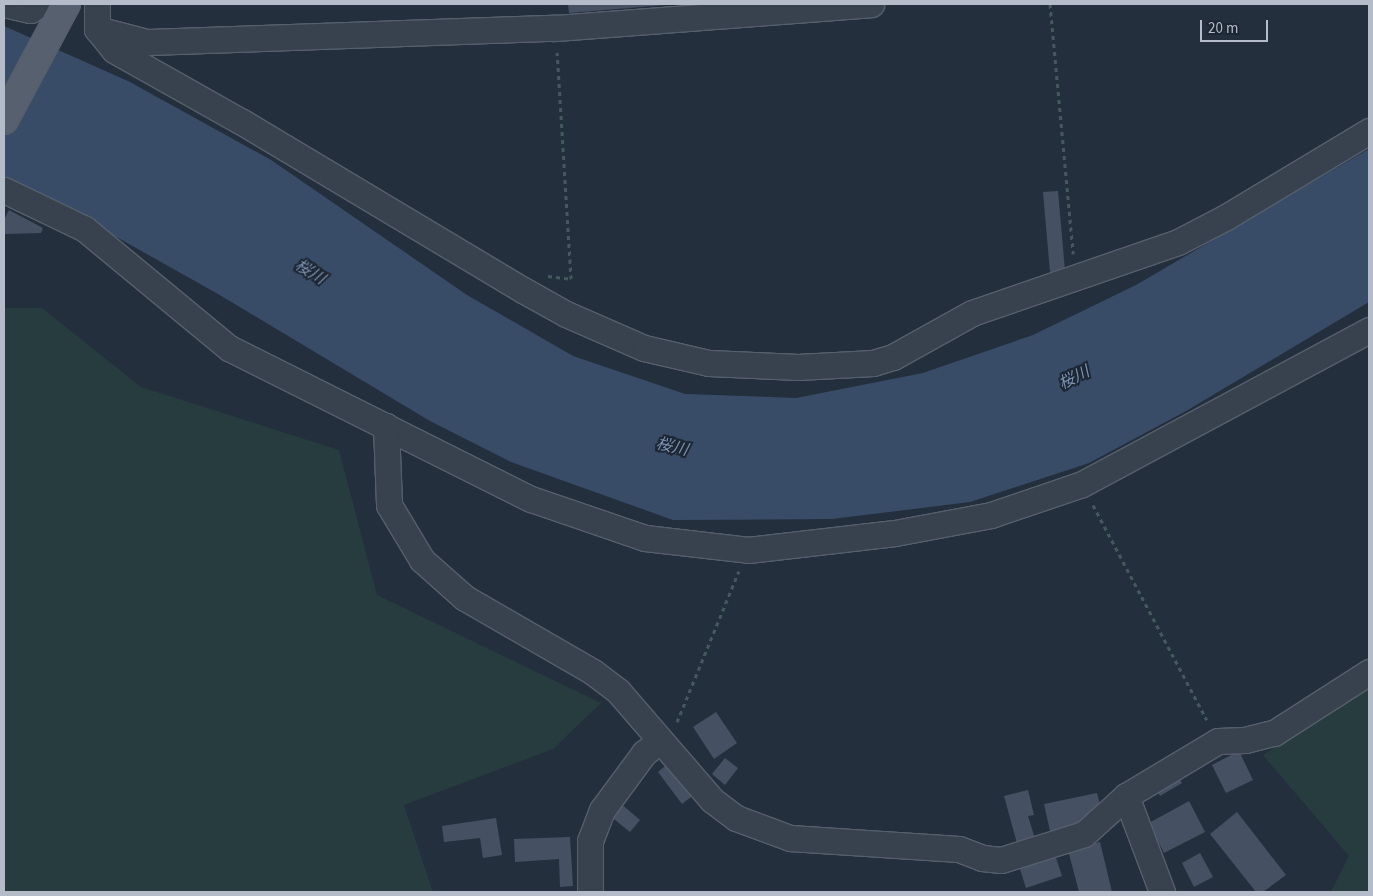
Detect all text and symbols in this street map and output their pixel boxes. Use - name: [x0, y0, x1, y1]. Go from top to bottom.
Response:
- scale bar: [1203, 10, 1270, 42]
- text: 20 m: [1208, 18, 1238, 39]
- water label: 桜川: [291, 255, 329, 289]
- water label: 桜川: [1055, 362, 1093, 394]
- water label: 桜川: [654, 434, 690, 460]

